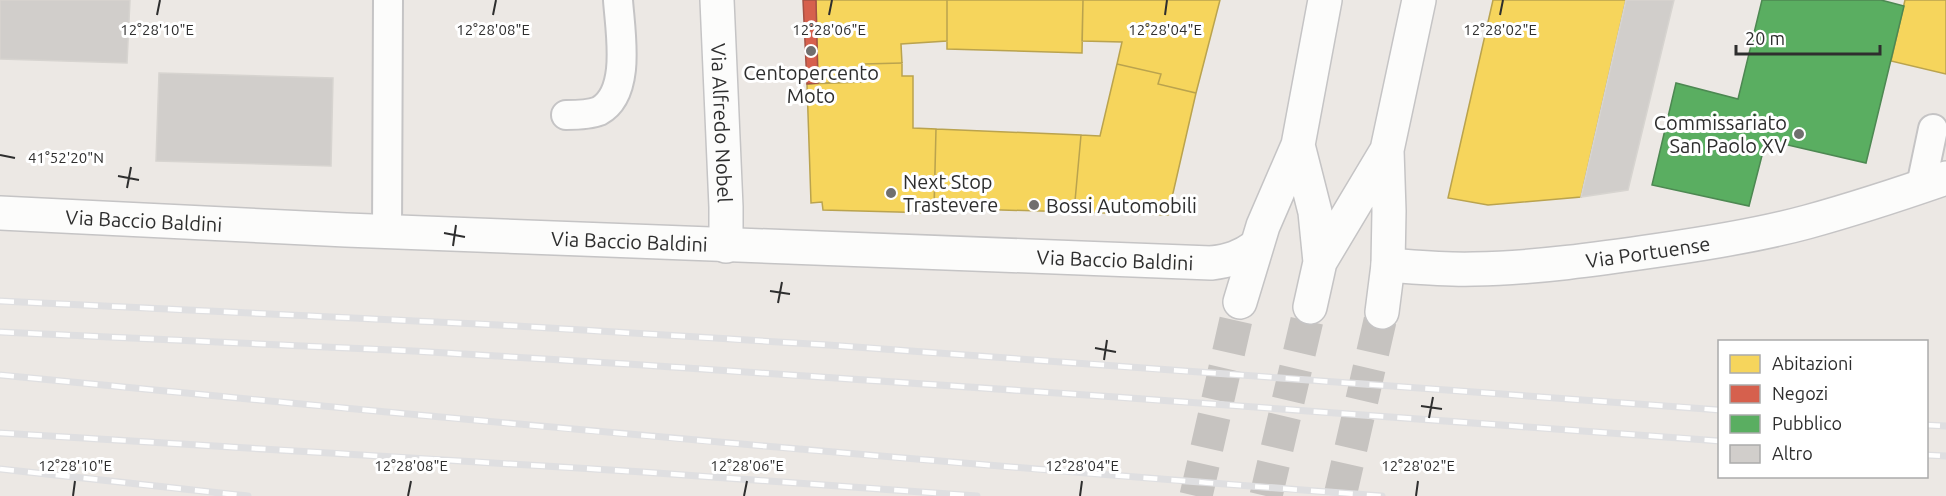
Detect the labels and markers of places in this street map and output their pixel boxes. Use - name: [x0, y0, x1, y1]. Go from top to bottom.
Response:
- marker: Centopercento Moto: [804, 44, 818, 58]
- place label: Centopercento Moto: [743, 61, 879, 107]
- place label: Commissariato San Paolo XV: [1654, 111, 1787, 157]
- marker: Commissariato San Paolo XV: [1792, 127, 1806, 141]
- place label: Next Stop Trastevere: [903, 170, 998, 216]
- marker: Next Stop Trastevere: [884, 186, 898, 200]
- place label: Bossi Automobili: [1046, 194, 1197, 217]
- marker: Bossi Automobili: [1027, 198, 1041, 212]

